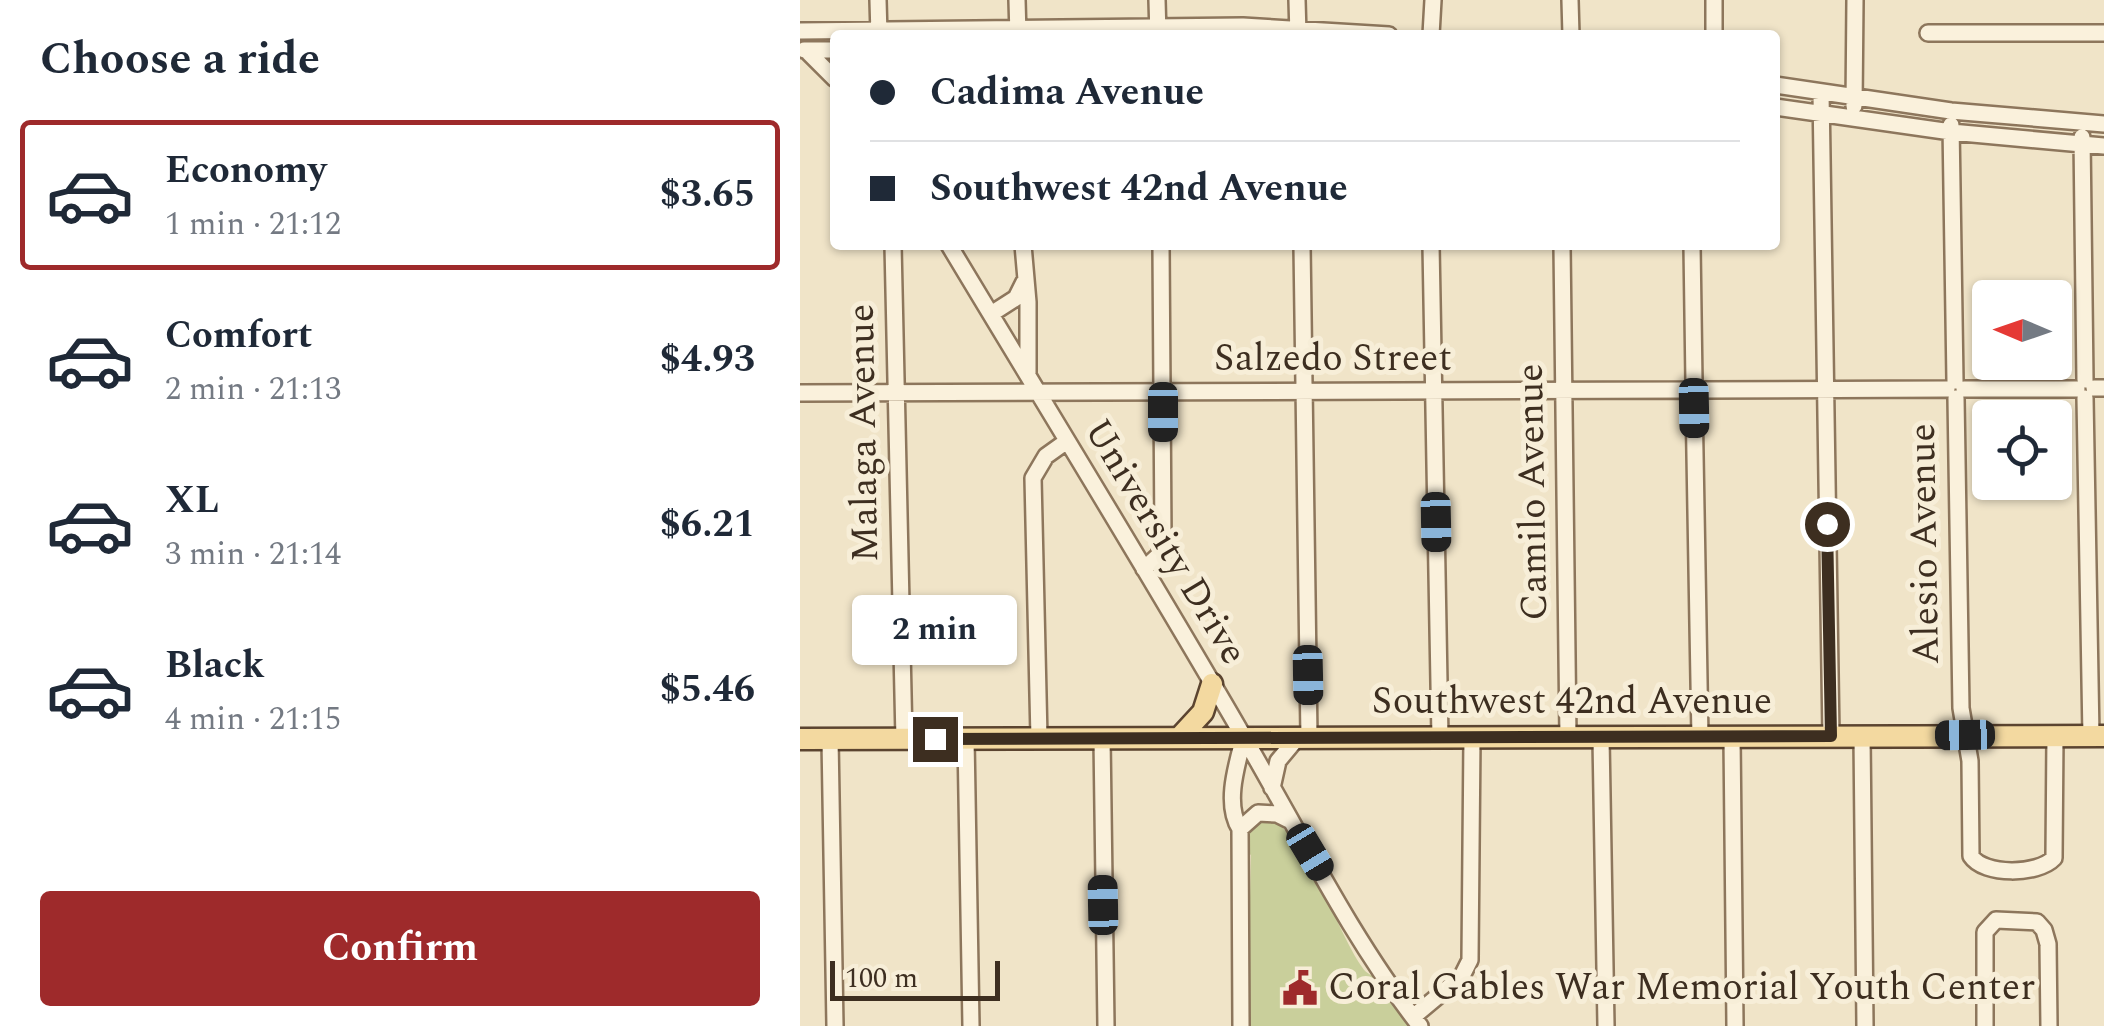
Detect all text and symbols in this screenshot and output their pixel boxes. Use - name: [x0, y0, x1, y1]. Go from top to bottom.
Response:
- text: Choose a ride: [40, 25, 320, 94]
- text: Cadima Avenue: [930, 64, 1204, 122]
- text: Economy: [165, 142, 326, 200]
- icon: car: [45, 150, 135, 240]
- text: Southwest 42nd Avenue: [930, 160, 1348, 218]
- text: $3.65: [660, 166, 755, 224]
- text: 1 min · 21:12: [165, 200, 341, 249]
- north arrow: [1972, 280, 2072, 380]
- map controls: [1972, 280, 2072, 500]
- street label: Malaga Avenue: [833, 303, 895, 563]
- text: Comfort: [165, 307, 312, 365]
- icon: car: [45, 315, 135, 405]
- street label: Salzedo Street: [1214, 330, 1452, 388]
- text: $4.93: [660, 331, 755, 389]
- street label: Camilo Avenue: [1502, 363, 1564, 621]
- text: 2 min · 21:13: [165, 365, 341, 414]
- car: [1678, 378, 1710, 438]
- car: [1148, 382, 1178, 442]
- button: locate: [1972, 400, 2072, 500]
- street label: University Drive: [1069, 408, 1261, 676]
- street label: Alesio Avenue: [1894, 423, 1956, 665]
- text: XL: [165, 472, 219, 530]
- icon: car: [45, 480, 135, 570]
- car: [1420, 492, 1452, 552]
- text: $6.21: [660, 496, 755, 554]
- route start: [1805, 502, 1850, 547]
- text: 3 min · 21:14: [165, 530, 341, 579]
- callout: 2 min: [852, 594, 1018, 664]
- text: 2 min: [892, 605, 977, 654]
- text: Black: [165, 637, 265, 695]
- icon: car: [45, 645, 135, 735]
- car: [1292, 645, 1324, 705]
- text: $5.46: [660, 661, 755, 719]
- street label: Southwest 42nd Avenue: [1372, 673, 1772, 731]
- text: 4 min · 21:15: [165, 695, 341, 744]
- route end: [913, 717, 958, 762]
- car: [1935, 719, 1995, 751]
- car: [1282, 819, 1338, 885]
- car: [1087, 875, 1119, 935]
- button: Confirm: [40, 891, 760, 1006]
- scale bar: [830, 956, 1000, 1000]
- text: 100 m: [845, 957, 918, 1000]
- place label: Coral Gables War Memorial Youth Center: [1328, 959, 2035, 1017]
- public building icon: Coral Gables War Memorial Youth Center: [1281, 969, 1319, 1007]

